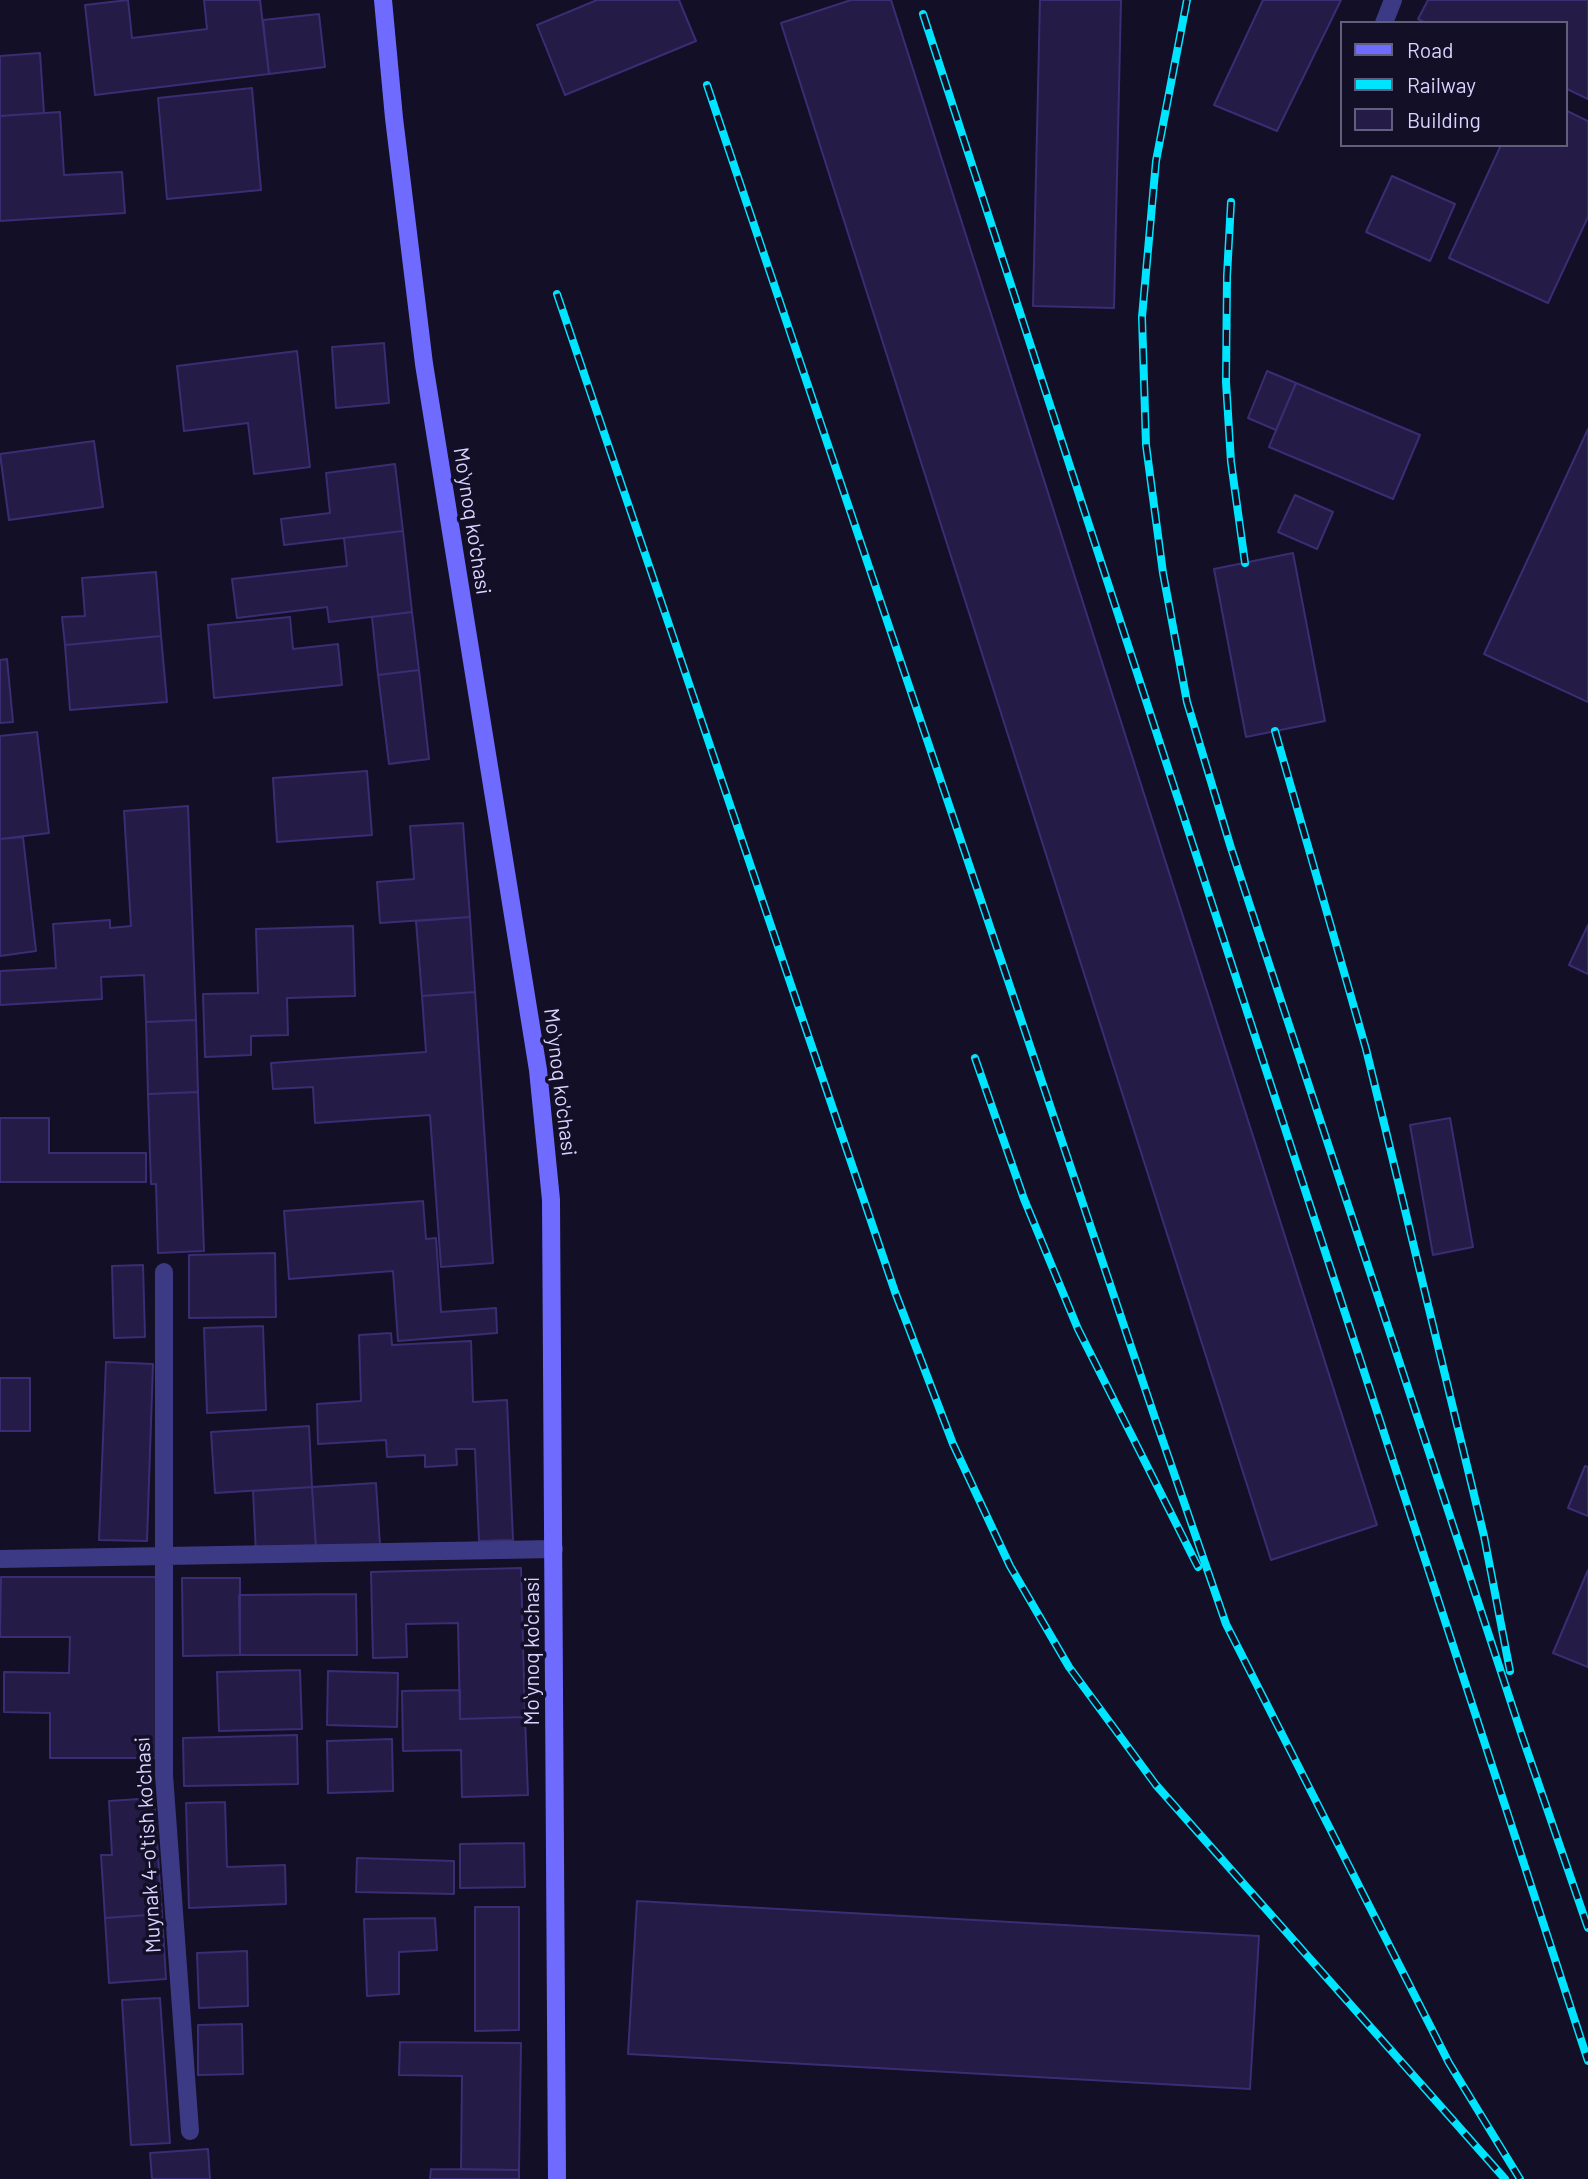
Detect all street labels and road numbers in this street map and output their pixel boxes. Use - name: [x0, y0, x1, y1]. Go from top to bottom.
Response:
- street label: Moʻynoq ko'chasi: [448, 445, 496, 597]
- street label: Moʻynoq ko'chasi: [538, 1007, 582, 1157]
- street label: Moʻynoq ko'chasi: [519, 1577, 545, 1725]
- street label: Muynak 4-o'tish ko'chasi: [130, 1736, 166, 1954]

